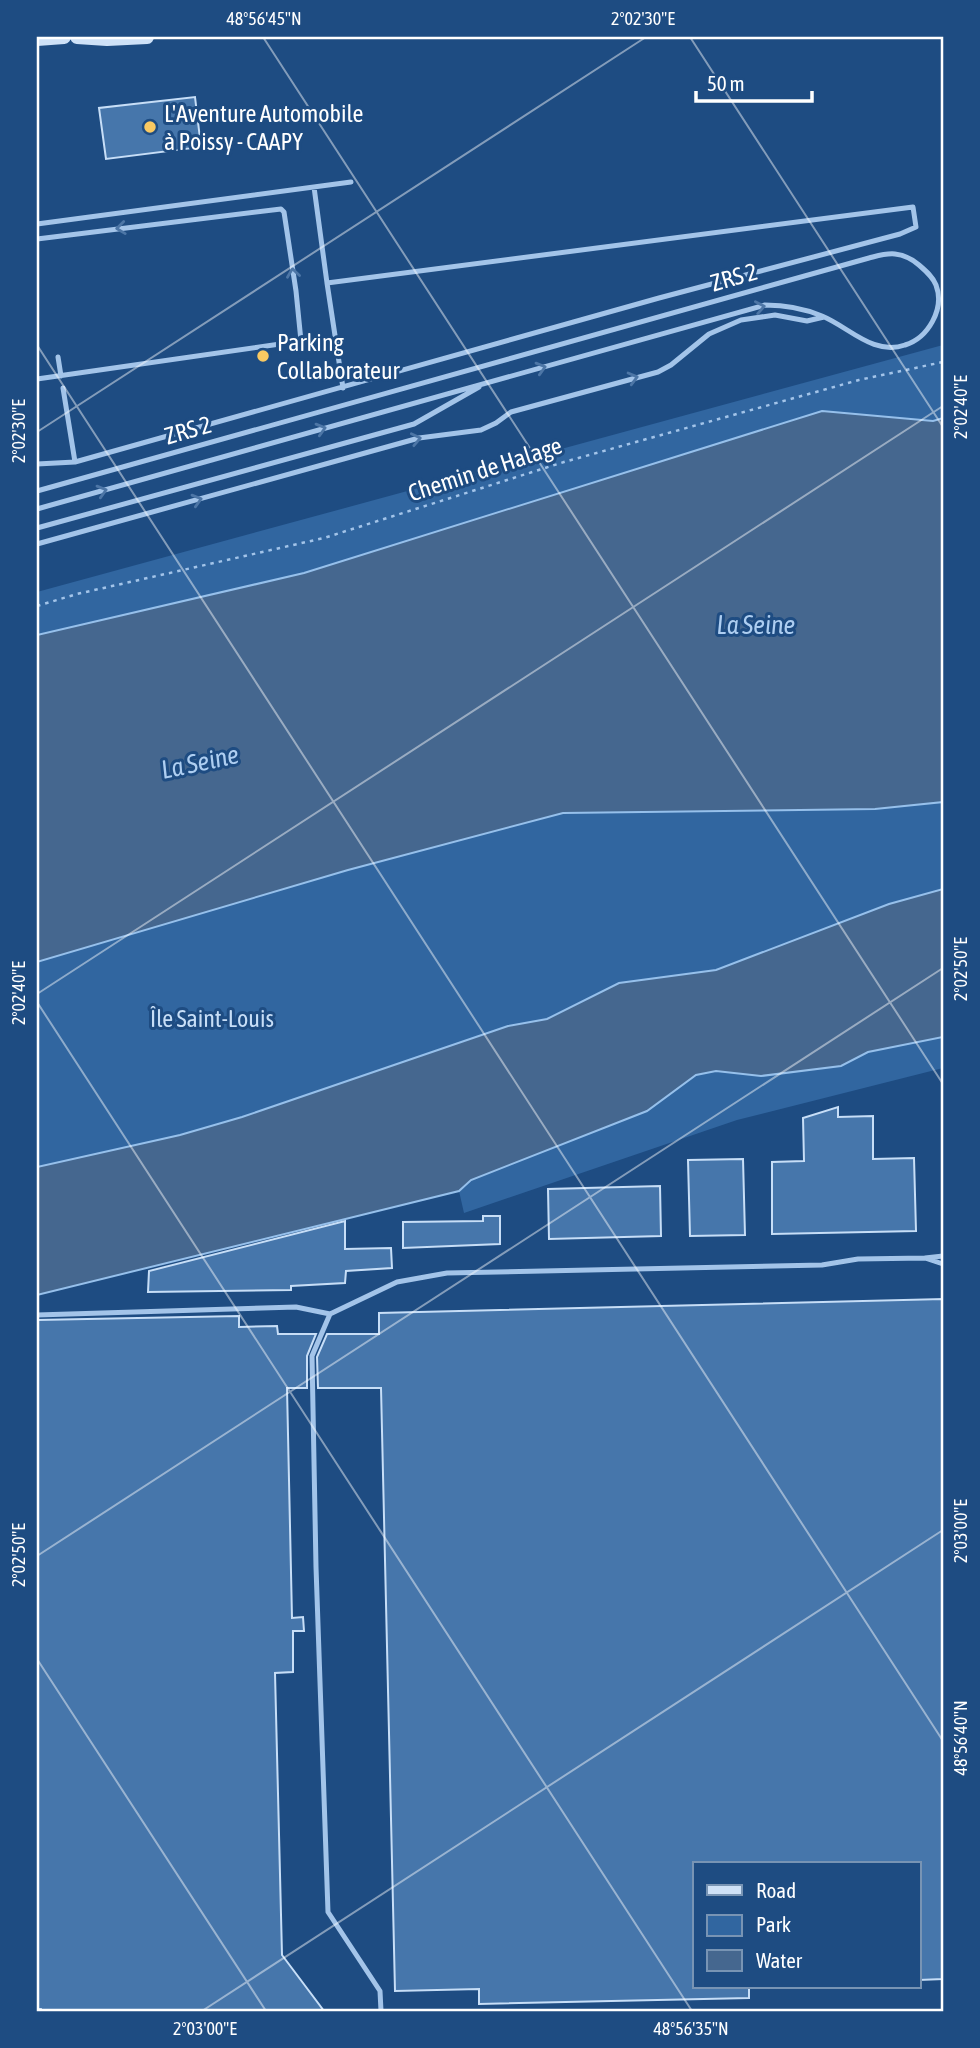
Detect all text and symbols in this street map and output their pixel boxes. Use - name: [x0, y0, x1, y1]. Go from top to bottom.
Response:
- text: 48°56'45"N: [226, 8, 302, 29]
- text: 2°02'30"E: [611, 8, 675, 29]
- scale bar: [696, 60, 812, 104]
- text: 50 m: [707, 71, 745, 95]
- place label: L'Aventure Automobile à Poissy - CAAPY: [164, 100, 364, 155]
- marker: L'Aventure Automobile à Poissy - CAAPY: [142, 119, 158, 135]
- one-way arrow: [115, 221, 127, 236]
- street label: ZRS 2: [707, 257, 761, 297]
- one-way arrow: [286, 268, 301, 279]
- one-way arrow: [754, 300, 766, 315]
- place label: Parking Collaborateur: [277, 329, 401, 384]
- marker: Parking Collaborateur: [255, 348, 271, 364]
- one-way arrow: [534, 361, 546, 376]
- one-way arrow: [627, 372, 639, 387]
- text: 2°02'40"E: [950, 375, 971, 439]
- text: 2°02'30"E: [8, 399, 29, 463]
- street label: ZRS 2: [161, 410, 215, 450]
- one-way arrow: [315, 423, 327, 437]
- street label: Chemin de Halage: [405, 431, 565, 507]
- one-way arrow: [410, 433, 422, 448]
- one-way arrow: [96, 484, 108, 499]
- one-way arrow: [191, 493, 203, 508]
- water label: La Seine: [717, 610, 795, 640]
- water label: La Seine: [158, 739, 242, 785]
- text: 2°02'50"E: [950, 937, 971, 1001]
- text: 2°02'40"E: [8, 961, 29, 1025]
- park label: Île Saint-Louis: [150, 1005, 274, 1032]
- text: 2°03'00"E: [950, 1499, 971, 1563]
- text: 2°02'50"E: [8, 1523, 29, 1587]
- text: 48°56'40"N: [950, 1700, 971, 1776]
- legend: [693, 1862, 920, 1988]
- text: Road: [756, 1878, 796, 1902]
- text: Park: [756, 1912, 791, 1936]
- text: Water: [756, 1948, 803, 1972]
- text: 2°03'00"E: [173, 2018, 237, 2039]
- text: 48°56'35"N: [653, 2018, 729, 2039]

